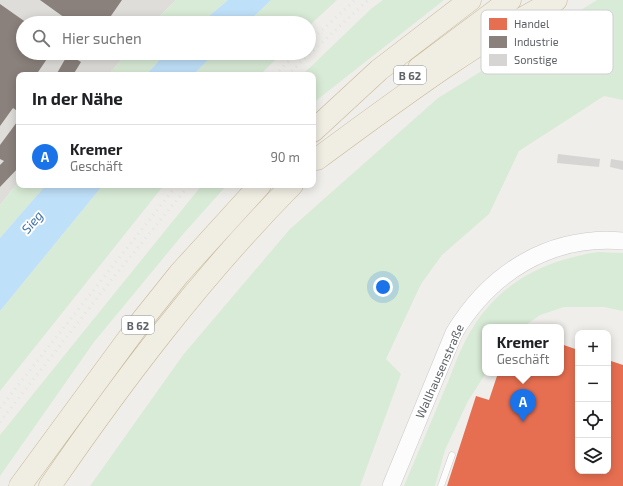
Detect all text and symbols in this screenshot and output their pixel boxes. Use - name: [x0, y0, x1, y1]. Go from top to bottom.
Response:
- legend: [481, 10, 613, 74]
- search box: [16, 16, 316, 60]
- text: Handel: [514, 17, 550, 30]
- icon: search: [30, 27, 52, 49]
- text: Hier suchen: [62, 29, 142, 47]
- text: Industrie: [514, 35, 559, 48]
- text: Sonstige: [514, 53, 557, 66]
- road number: B 62: [394, 66, 426, 84]
- text: In der Nähe: [32, 88, 123, 108]
- text: Kremer: [70, 140, 122, 158]
- text: A: [41, 149, 49, 165]
- text: 90 m: [270, 149, 300, 165]
- text: Geschäft: [70, 158, 123, 174]
- water label: Sieg: [18, 207, 46, 237]
- your location: [373, 277, 393, 297]
- road number: B 62: [122, 316, 154, 334]
- street label: Wallhausenstraße: [412, 322, 466, 420]
- popup: [482, 324, 564, 376]
- map controls: [575, 330, 611, 474]
- button: +: [575, 330, 611, 366]
- text: Kremer: [497, 333, 549, 351]
- text: Geschäft: [497, 351, 549, 367]
- button: −: [575, 366, 611, 402]
- pin: A: [510, 389, 536, 422]
- button: locate: [575, 402, 611, 438]
- button: layers: [575, 438, 611, 474]

